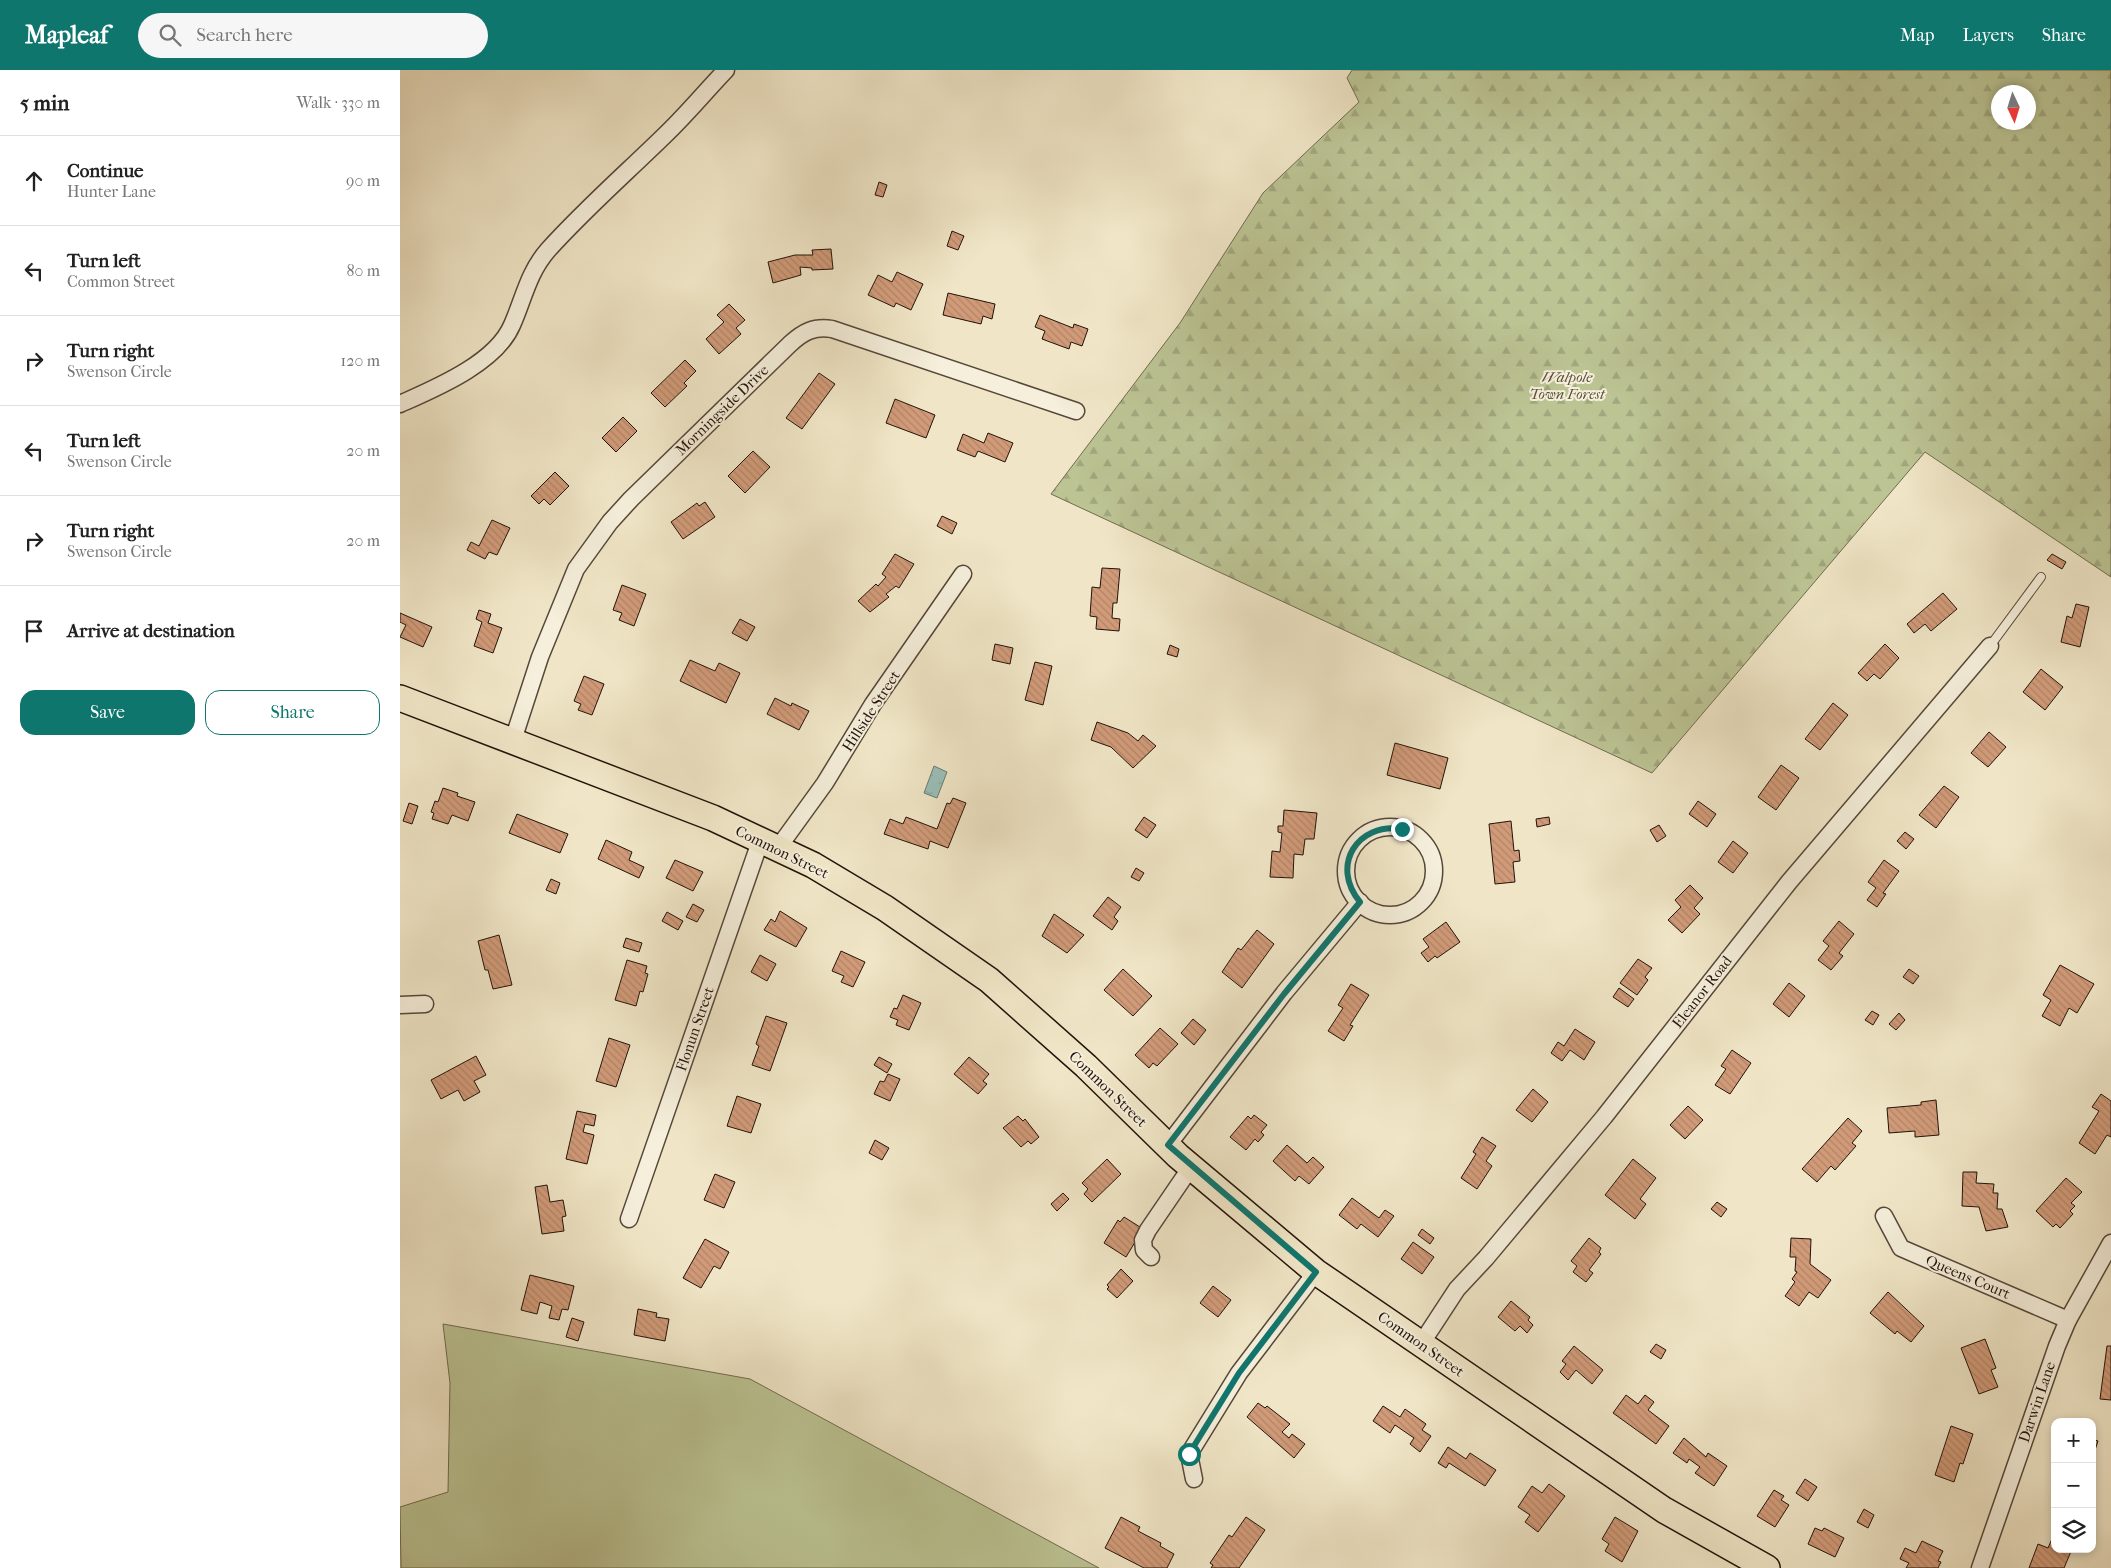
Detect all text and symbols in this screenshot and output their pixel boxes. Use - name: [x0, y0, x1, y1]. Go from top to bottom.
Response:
- search box: [138, 13, 488, 58]
- text: Mapleaf: [25, 21, 108, 49]
- icon: search: [156, 21, 184, 49]
- text: Search here: [196, 24, 293, 46]
- text: Map: [1900, 25, 1934, 46]
- text: Layers: [1962, 25, 2014, 46]
- text: Share: [2042, 25, 2086, 46]
- north arrow: [1991, 85, 2036, 130]
- text: 5 min: [20, 91, 69, 115]
- text: Walk · 330 m: [297, 93, 380, 112]
- text: Continue: [67, 160, 143, 182]
- icon: ahead: [20, 167, 48, 195]
- text: 90 m: [346, 171, 380, 190]
- text: Hunter Lane: [67, 182, 156, 201]
- text: Turn left: [67, 250, 141, 272]
- icon: left: [20, 257, 48, 285]
- text: 80 m: [346, 261, 380, 280]
- text: Common Street: [67, 272, 175, 291]
- text: Turn right: [67, 340, 154, 362]
- icon: right: [20, 347, 48, 375]
- text: 120 m: [341, 351, 380, 370]
- street label: Morningside Drive: [672, 361, 773, 459]
- text: Swenson Circle: [67, 362, 172, 381]
- park label: Walpole Town Forest: [1529, 368, 1606, 403]
- text: Turn left: [67, 430, 141, 452]
- icon: left: [20, 437, 48, 465]
- text: 20 m: [346, 441, 380, 460]
- text: Swenson Circle: [67, 452, 172, 471]
- text: Turn right: [67, 520, 154, 542]
- icon: right: [20, 527, 48, 555]
- text: 20 m: [346, 531, 380, 550]
- text: Swenson Circle: [67, 542, 172, 561]
- icon: arrive: [20, 617, 48, 645]
- text: Arrive at destination: [67, 620, 235, 642]
- street label: Hillside Street: [838, 667, 904, 755]
- button: Save: [20, 690, 195, 735]
- button: Share: [205, 690, 380, 735]
- route end: [1391, 818, 1414, 841]
- street label: Common Street: [732, 822, 832, 883]
- street label: Eleanor Road: [1668, 952, 1736, 1032]
- street label: Flonun Street: [672, 984, 718, 1074]
- street label: Common Street: [1065, 1047, 1151, 1131]
- street label: Queens Court: [1923, 1251, 2014, 1303]
- street label: Common Street: [1374, 1308, 1468, 1381]
- street label: Darwin Lane: [2015, 1359, 2059, 1445]
- map controls: [2051, 1418, 2096, 1553]
- button: +: [2051, 1418, 2096, 1463]
- route start: [1178, 1443, 1201, 1466]
- button: −: [2051, 1463, 2096, 1508]
- button: layers: [2051, 1508, 2096, 1553]

